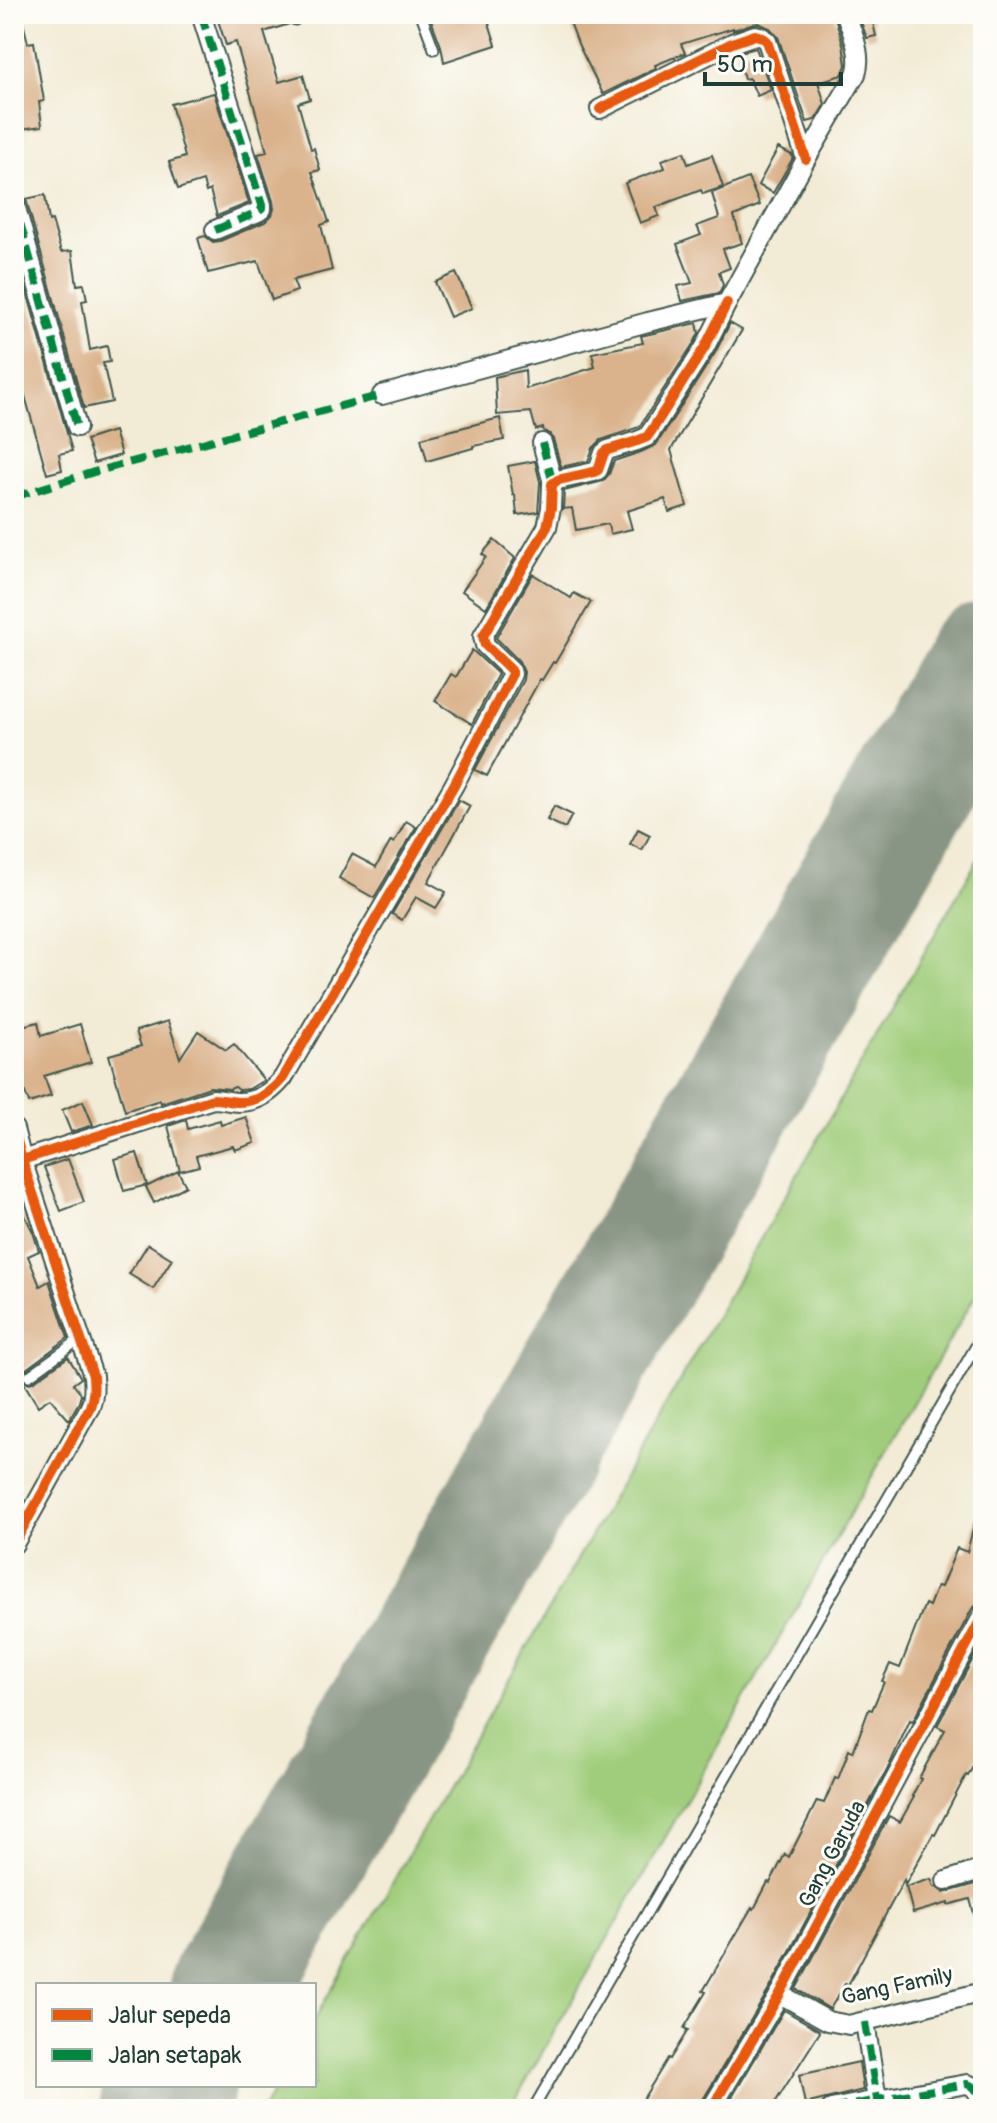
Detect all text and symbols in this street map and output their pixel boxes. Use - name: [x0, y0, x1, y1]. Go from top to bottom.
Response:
- scale bar: [705, 36, 841, 86]
- text: 50 m: [717, 50, 773, 79]
- street label: Gang Garuda: [792, 1796, 872, 1912]
- street label: Gang Family: [839, 1961, 955, 2011]
- legend: [36, 1983, 316, 2087]
- text: Jalur sepeda: [108, 2001, 231, 2030]
- text: Jalan setapak: [108, 2041, 242, 2070]

